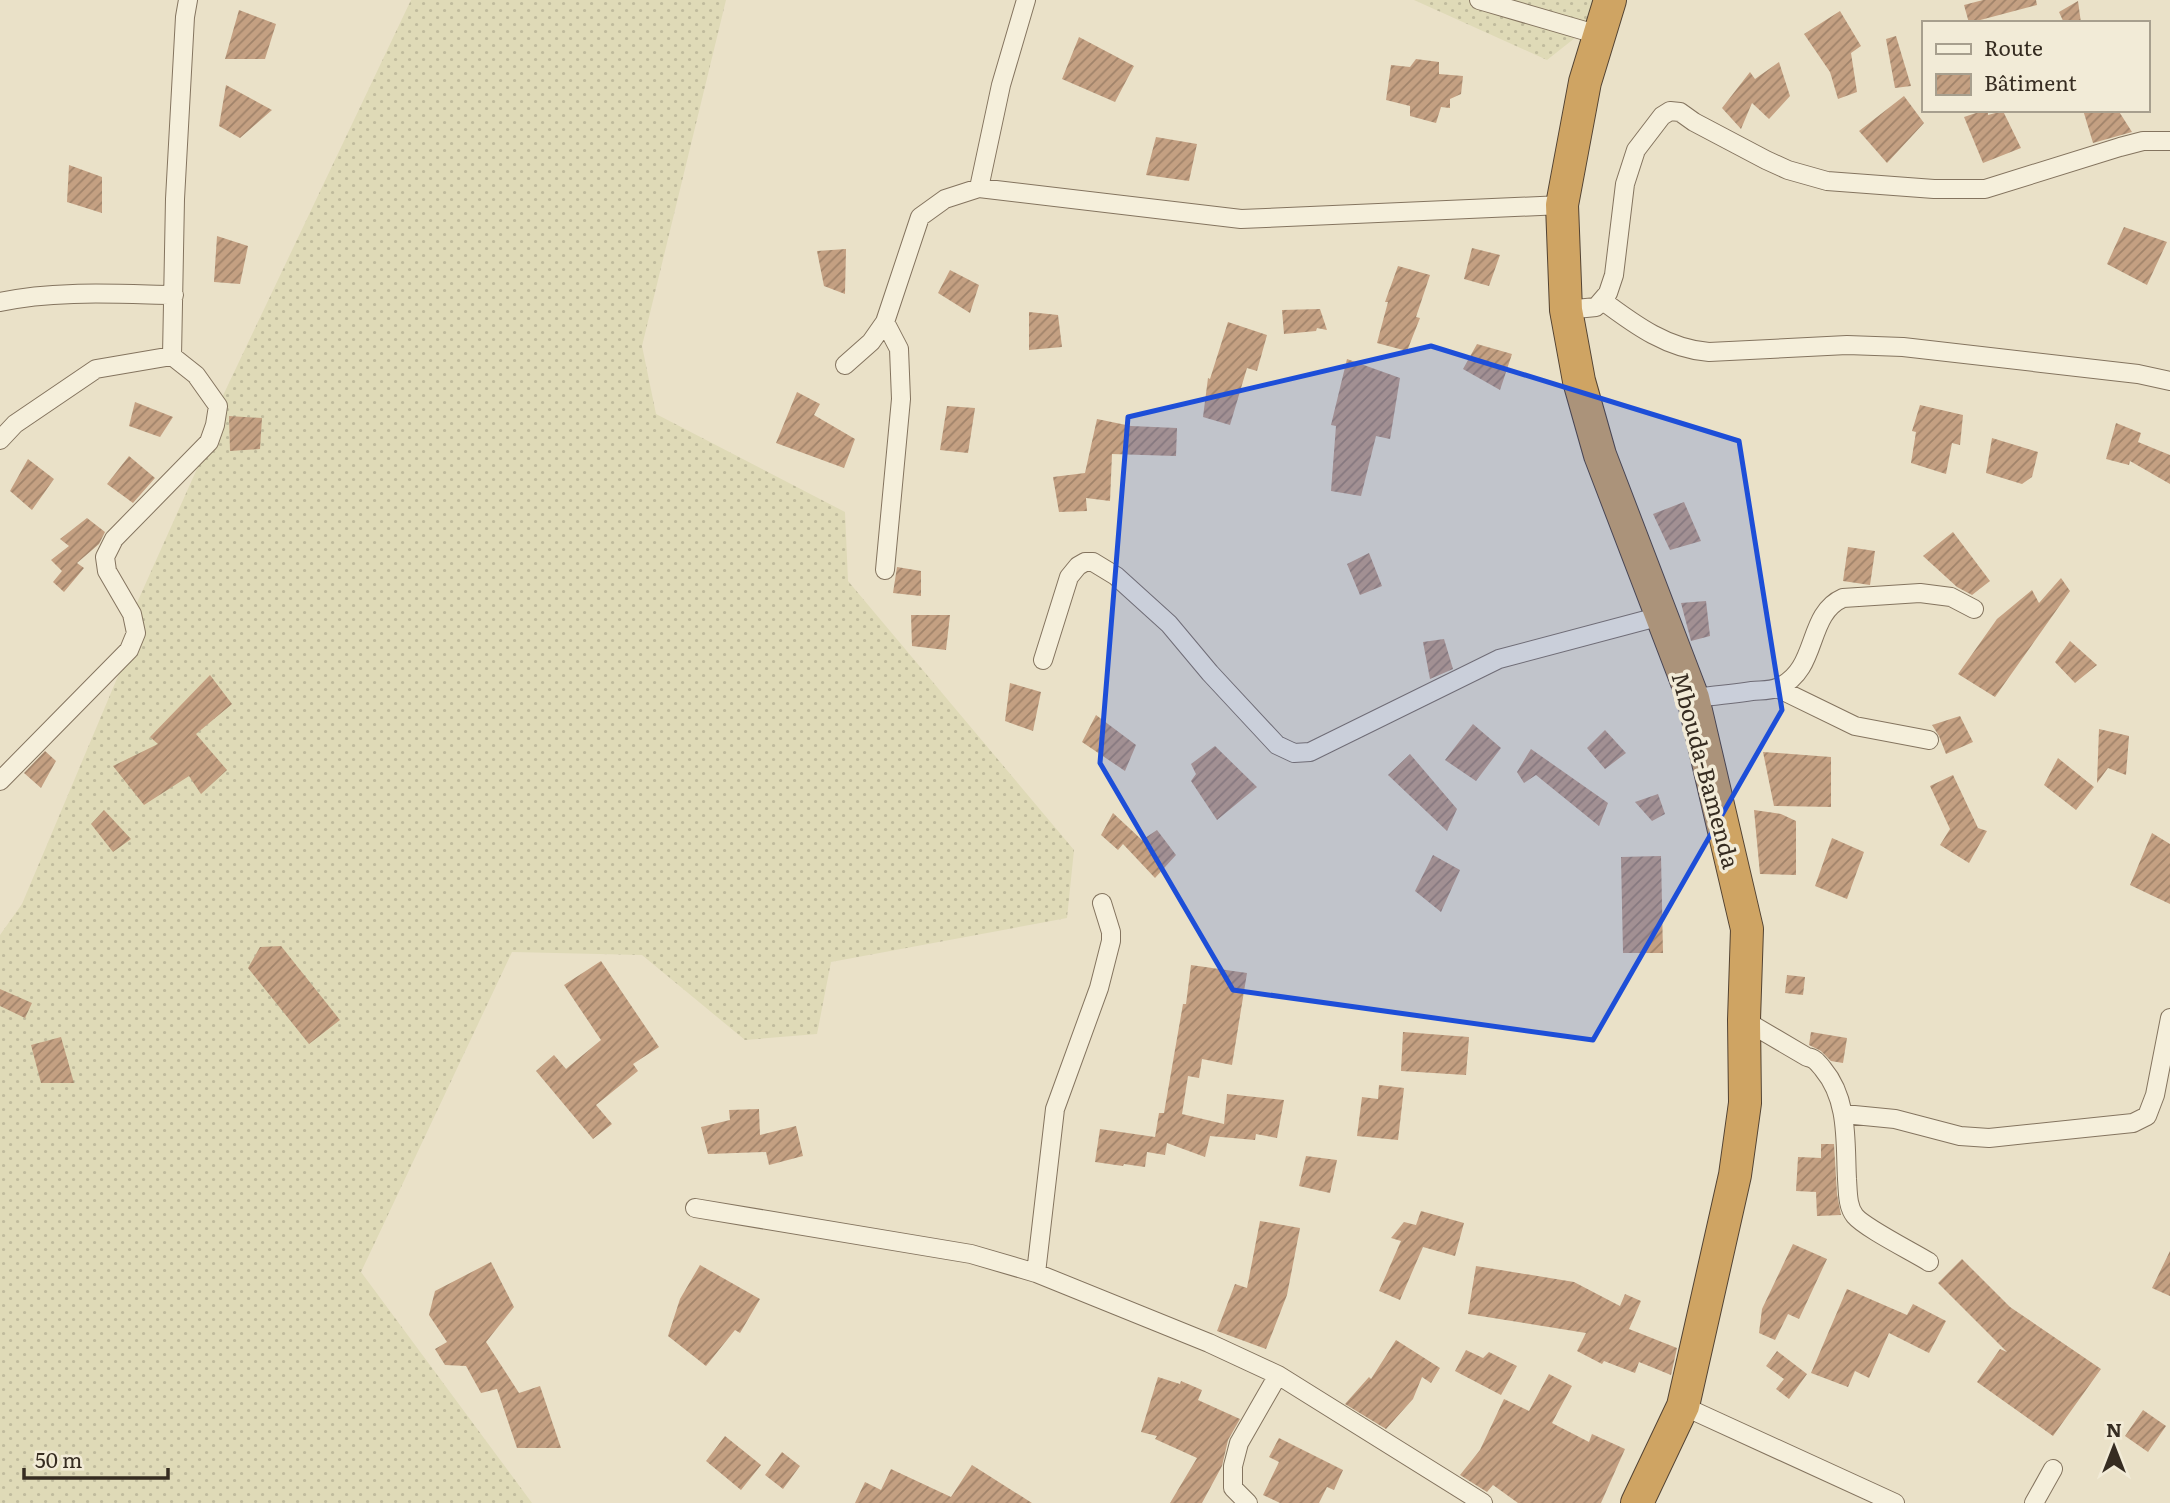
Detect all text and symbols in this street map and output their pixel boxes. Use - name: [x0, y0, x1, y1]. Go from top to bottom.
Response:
- legend: [1922, 21, 2149, 112]
- text: Route: [1984, 31, 2043, 62]
- text: Bâtiment: [1984, 66, 2077, 97]
- street label: Mbouda-Bamenda: [1664, 668, 1750, 872]
- north arrow: [2079, 1412, 2149, 1482]
- text: N: [2106, 1415, 2122, 1443]
- scale bar: [24, 1436, 168, 1480]
- text: 50 m: [35, 1443, 82, 1474]

